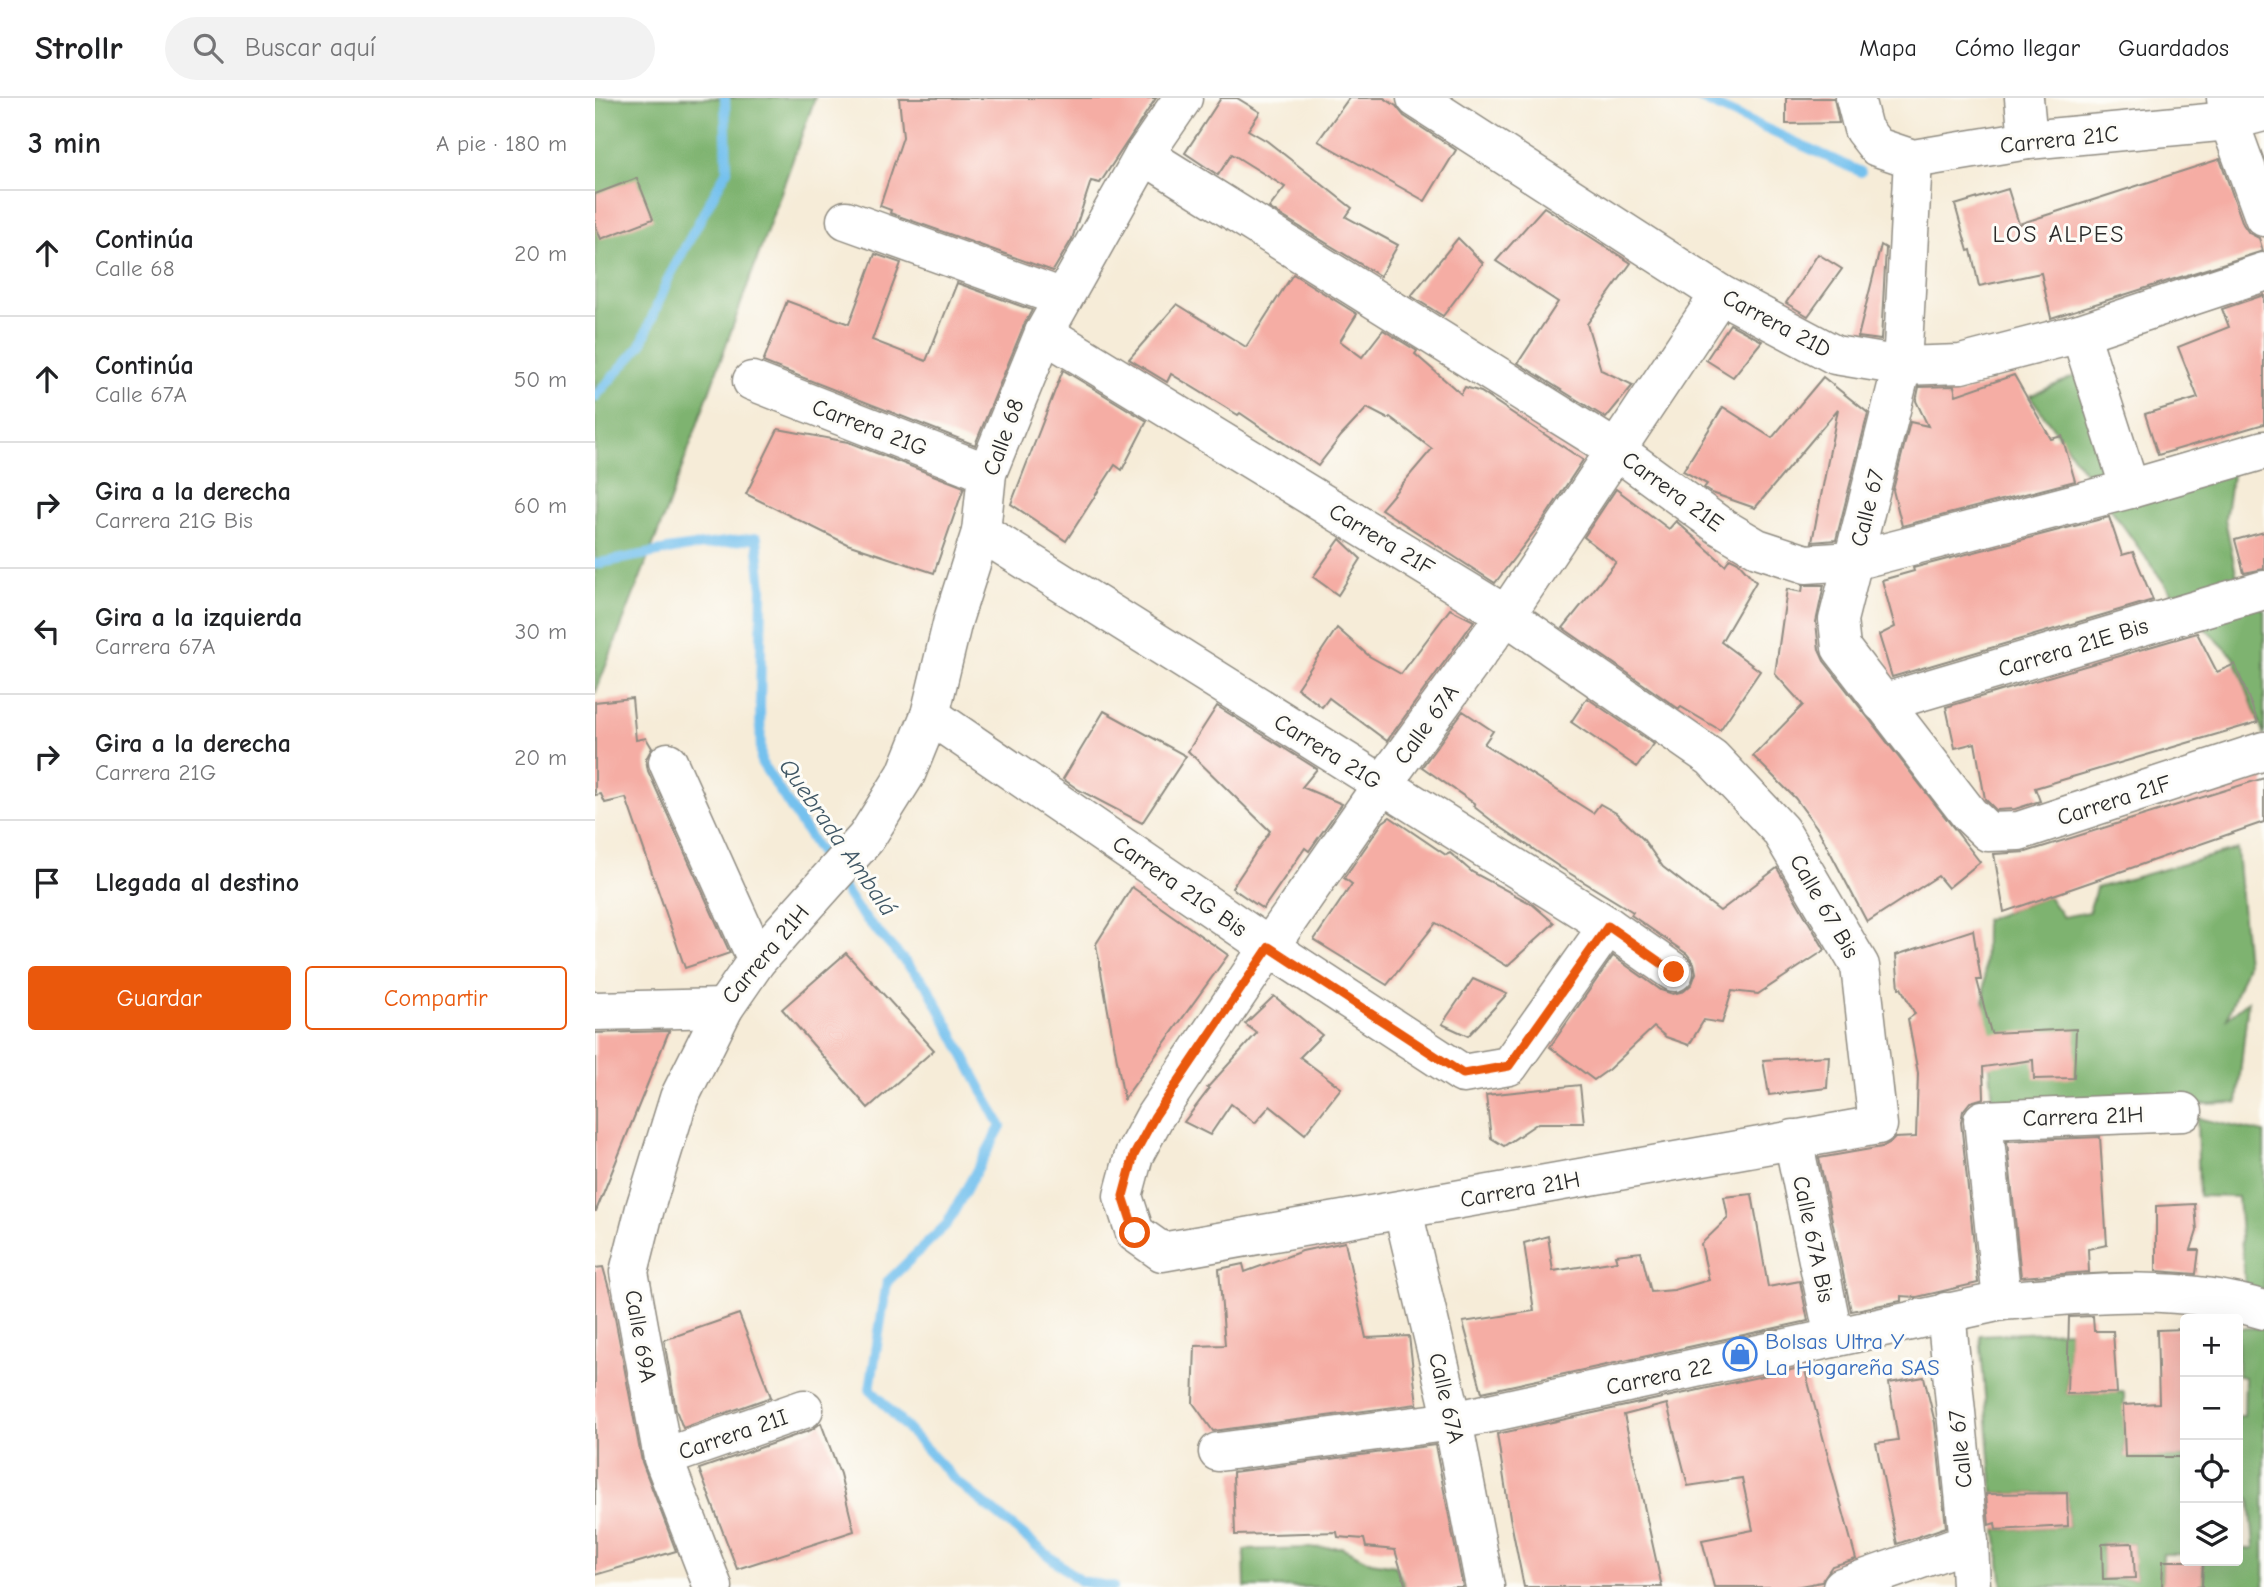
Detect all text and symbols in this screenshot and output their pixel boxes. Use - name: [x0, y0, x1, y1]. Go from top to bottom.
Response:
- search box: [165, 17, 655, 80]
- text: Strollr: [35, 29, 123, 67]
- icon: search: [189, 29, 227, 67]
- text: Buscar aquí: [245, 33, 376, 63]
- text: Mapa: [1859, 34, 1917, 62]
- text: Cómo llegar: [1955, 34, 2080, 62]
- text: Guardados: [2118, 34, 2229, 62]
- street label: Carrera 21C: [1999, 120, 2120, 159]
- text: 3 min: [28, 126, 101, 161]
- text: A pie · 180 m: [436, 130, 567, 157]
- district label: LOS ALPES: [1992, 220, 2126, 248]
- text: Continúa: [95, 225, 194, 255]
- icon: ahead: [28, 234, 66, 272]
- text: 20 m: [514, 240, 567, 267]
- text: Calle 68: [95, 255, 175, 282]
- street label: Carrera 21D: [1718, 284, 1836, 363]
- text: Continúa: [95, 351, 194, 381]
- icon: ahead: [28, 360, 66, 398]
- text: 50 m: [514, 366, 567, 393]
- text: Calle 67A: [95, 381, 187, 408]
- street label: Carrera 21G: [808, 393, 931, 462]
- street label: Calle 68: [977, 395, 1030, 479]
- street label: Carrera 21E: [1617, 446, 1729, 537]
- street label: Calle 67: [1845, 467, 1890, 550]
- text: Gira a la derecha: [95, 477, 291, 507]
- icon: right: [28, 486, 66, 524]
- text: 60 m: [514, 492, 567, 519]
- street label: Carrera 21F: [1324, 497, 1440, 582]
- text: Carrera 21G Bis: [95, 507, 253, 534]
- text: Gira a la izquierda: [95, 603, 302, 633]
- icon: left: [28, 612, 66, 650]
- street label: Carrera 21E Bis: [1995, 612, 2151, 683]
- text: 30 m: [515, 618, 567, 645]
- text: Carrera 67A: [95, 633, 215, 660]
- street label: Calle 67A: [1388, 679, 1464, 769]
- street label: Carrera 21G: [1269, 708, 1386, 795]
- text: Gira a la derecha: [95, 729, 291, 759]
- icon: right: [28, 738, 66, 776]
- text: 20 m: [514, 744, 567, 771]
- water label: Quebrada Ambalá: [773, 753, 903, 921]
- text: Carrera 21G: [95, 759, 216, 786]
- street label: Carrera 21F: [2054, 769, 2175, 832]
- street label: Carrera 21G Bis: [1107, 830, 1252, 943]
- street label: Calle 67 Bis: [1784, 850, 1865, 963]
- icon: arrive: [28, 864, 66, 902]
- text: Llegada al destino: [95, 868, 299, 898]
- street label: Carrera 21H: [716, 899, 815, 1009]
- route end: [1658, 956, 1689, 987]
- button: Guardar: [28, 966, 291, 1030]
- button: Compartir: [305, 966, 567, 1030]
- street label: Carrera 21H: [2022, 1101, 2144, 1132]
- street label: Carrera 21H: [1458, 1166, 1582, 1213]
- street label: Calle 67A Bis: [1787, 1173, 1840, 1305]
- route start: [1119, 1217, 1150, 1248]
- street label: Calle 69A: [619, 1288, 662, 1384]
- map controls: [2180, 1314, 2243, 1566]
- button: +: [2180, 1314, 2243, 1377]
- place label: Bolsas Ultra Y La Hogareña SAS: [1765, 1328, 1940, 1381]
- shop icon: Bolsas Ultra Y La Hogareña SAS: [1721, 1335, 1759, 1373]
- street label: Calle 67A: [1423, 1350, 1470, 1446]
- street label: Carrera 22: [1604, 1352, 1715, 1401]
- button: −: [2180, 1377, 2243, 1440]
- street label: Carrera 21I: [675, 1403, 791, 1466]
- street label: Calle 67: [1943, 1408, 1978, 1489]
- button: locate: [2180, 1440, 2243, 1503]
- button: layers: [2180, 1503, 2243, 1566]

